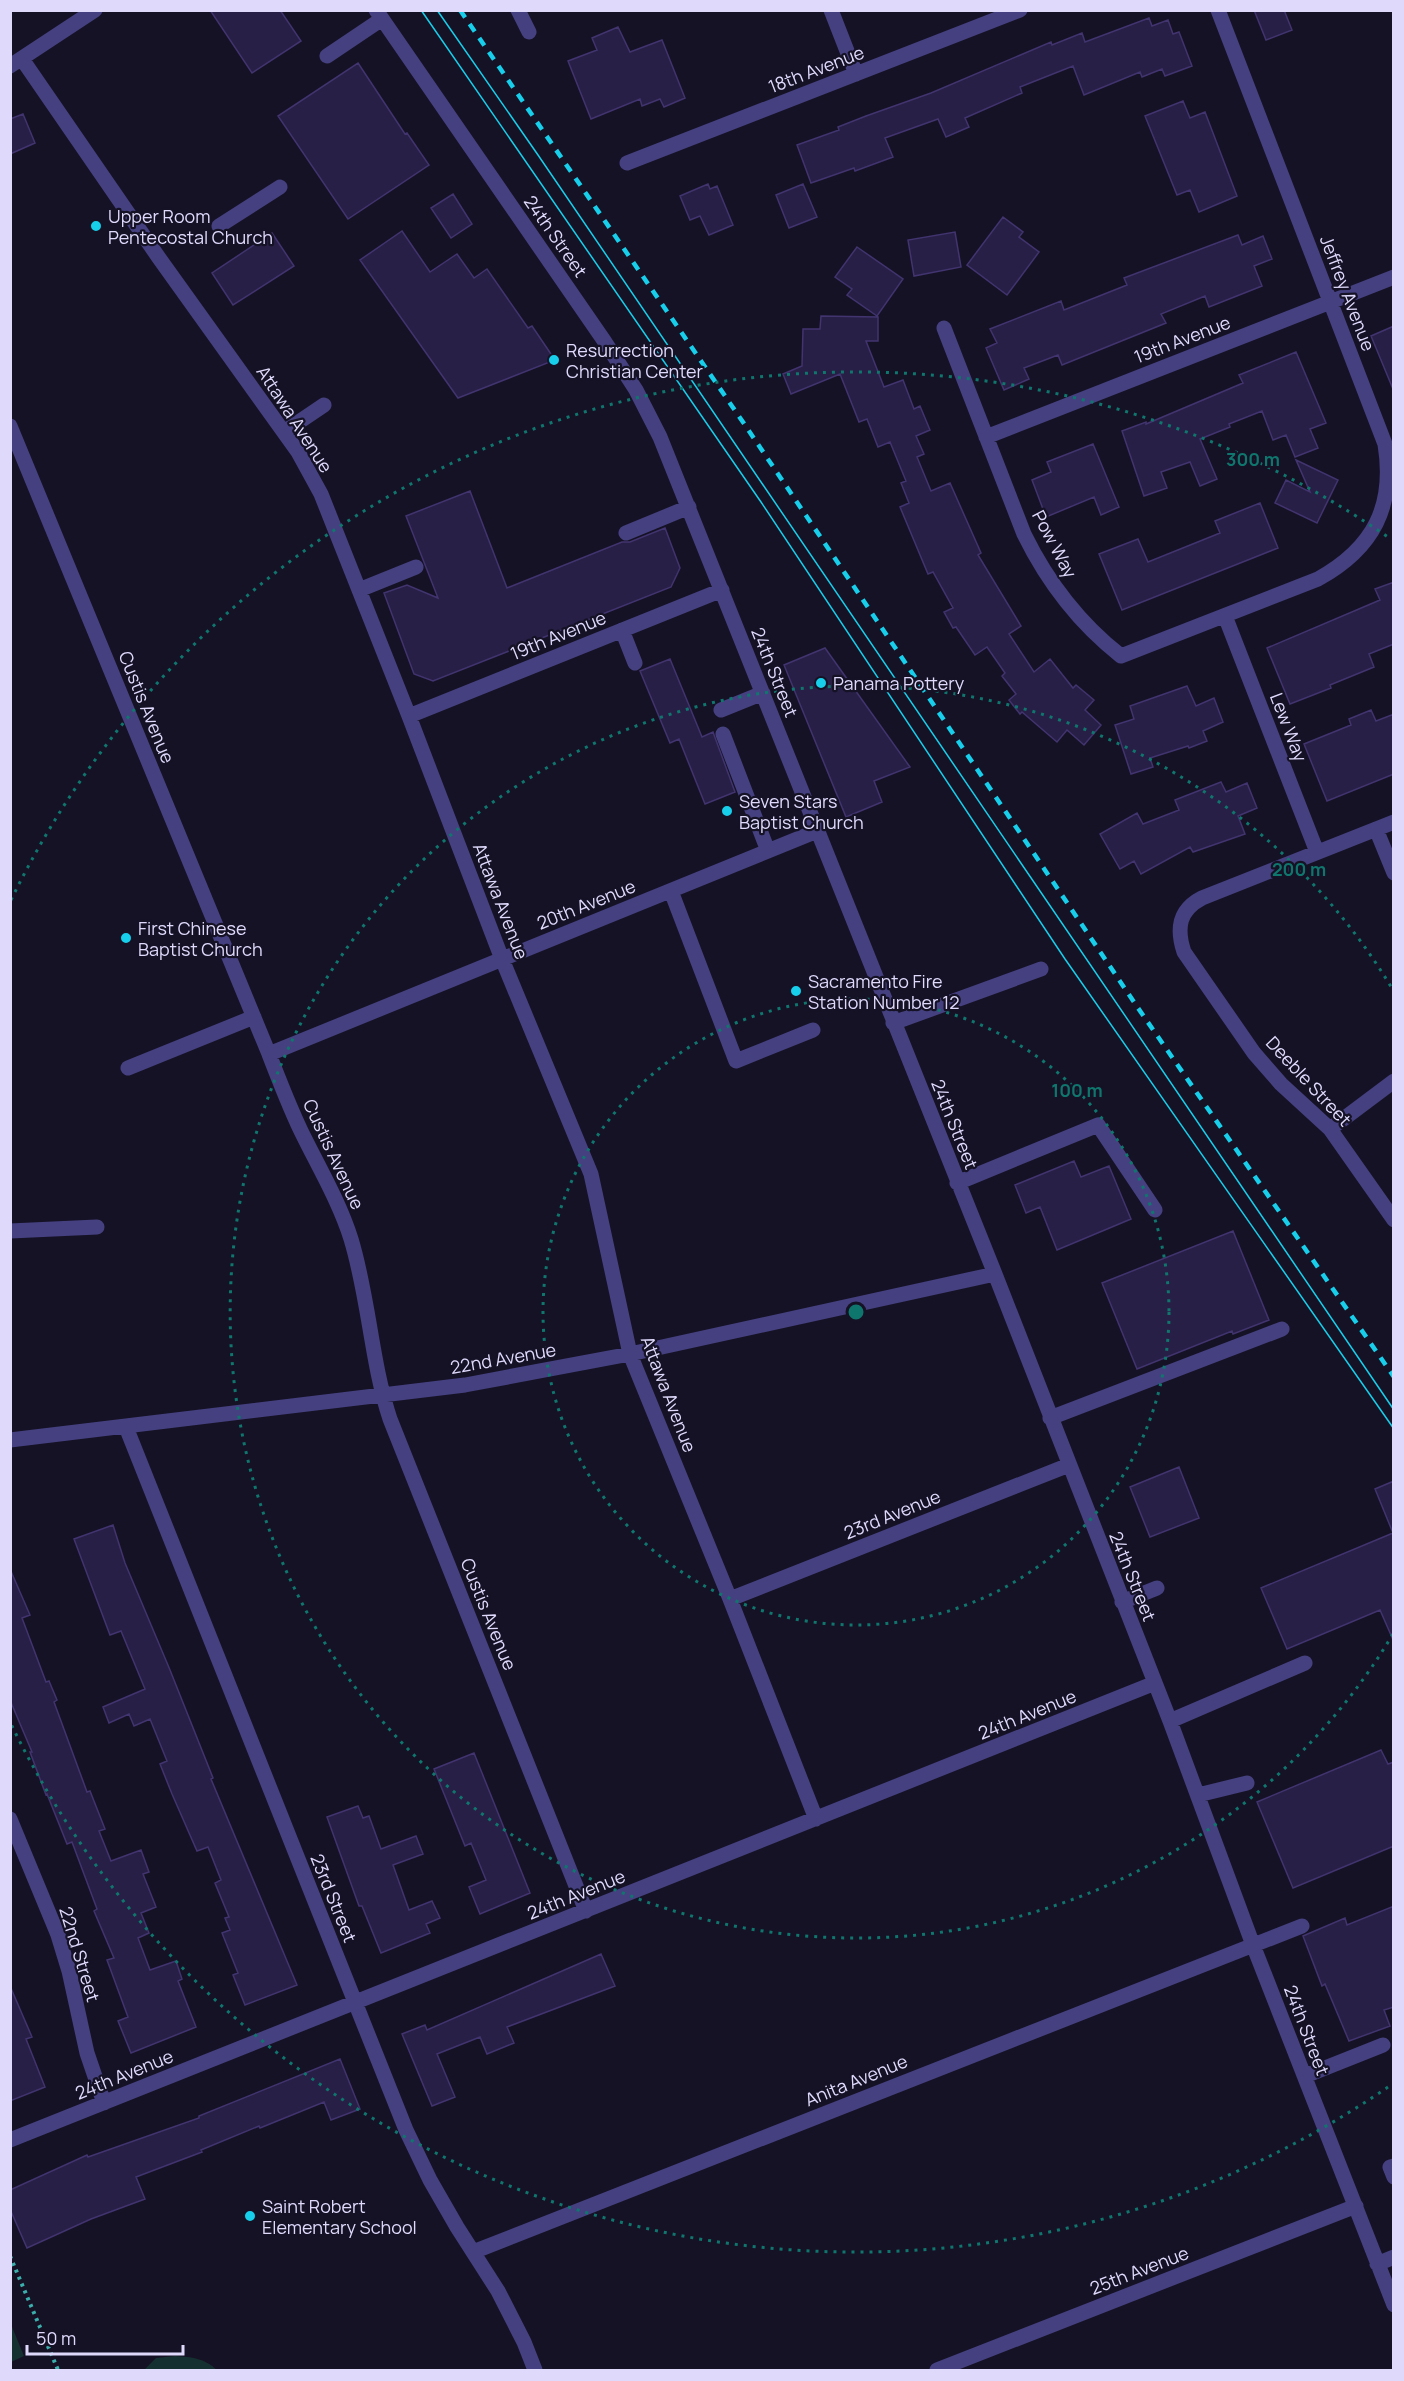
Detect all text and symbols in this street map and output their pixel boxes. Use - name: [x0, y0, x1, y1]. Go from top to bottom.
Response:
- street label: 18th Avenue: [765, 40, 867, 98]
- street label: 24th Street: [519, 190, 593, 282]
- place label: Upper Room Pentecostal Church: [108, 204, 273, 249]
- marker: Upper Room Pentecostal Church: [89, 219, 103, 233]
- street label: Jeffrey Avenue: [1315, 232, 1381, 354]
- street label: 19th Avenue: [1130, 310, 1234, 368]
- place label: Resurrection Christian Center: [566, 338, 704, 383]
- marker: Resurrection Christian Center: [547, 353, 561, 367]
- street label: Attawa Avenue: [251, 361, 339, 477]
- text: 300 m: [1226, 447, 1280, 471]
- street label: Pow Way: [1027, 506, 1083, 583]
- street label: 19th Avenue: [507, 605, 609, 665]
- street label: 24th Street: [746, 624, 804, 720]
- street label: Custis Avenue: [114, 647, 180, 767]
- place label: Panama Pottery: [833, 671, 965, 695]
- marker: Panama Pottery: [814, 676, 828, 690]
- street label: Lew Way: [1265, 689, 1313, 765]
- place label: Seven Stars Baptist Church: [739, 789, 864, 834]
- marker: Seven Stars Baptist Church: [720, 804, 734, 818]
- street label: Attawa Avenue: [468, 839, 534, 963]
- text: 200 m: [1272, 857, 1326, 881]
- street label: 20th Avenue: [533, 873, 639, 935]
- place label: First Chinese Baptist Church: [138, 916, 263, 961]
- marker: First Chinese Baptist Church: [119, 931, 133, 945]
- place label: Sacramento Fire Station Number 12: [808, 969, 959, 1014]
- marker: Sacramento Fire Station Number 12: [789, 984, 803, 998]
- street label: Deeble Street: [1261, 1031, 1357, 1131]
- street label: 24th Street: [926, 1076, 984, 1172]
- text: 100 m: [1051, 1078, 1103, 1102]
- street label: Custis Avenue: [298, 1095, 370, 1213]
- centre of rings: [846, 1302, 866, 1322]
- street label: Attawa Avenue: [636, 1332, 702, 1456]
- street label: 22nd Avenue: [448, 1337, 558, 1379]
- street label: 23rd Avenue: [840, 1484, 944, 1544]
- street label: 24th Street: [1104, 1528, 1162, 1624]
- street label: Custis Avenue: [456, 1554, 522, 1674]
- street label: 24th Avenue: [974, 1683, 1080, 1745]
- street label: 23rd Street: [305, 1850, 363, 1946]
- street label: 24th Avenue: [523, 1863, 629, 1925]
- street label: 22nd Street: [54, 1903, 106, 2005]
- street label: 24th Street: [1279, 1981, 1335, 2079]
- street label: 24th Avenue: [71, 2043, 177, 2105]
- street label: Anita Avenue: [801, 2049, 911, 2111]
- place label: Saint Robert Elementary School: [262, 2194, 417, 2239]
- marker: Saint Robert Elementary School: [243, 2209, 257, 2223]
- street label: 25th Avenue: [1086, 2240, 1192, 2300]
- scale bar: [27, 2318, 183, 2356]
- text: 50 m: [36, 2326, 76, 2350]

